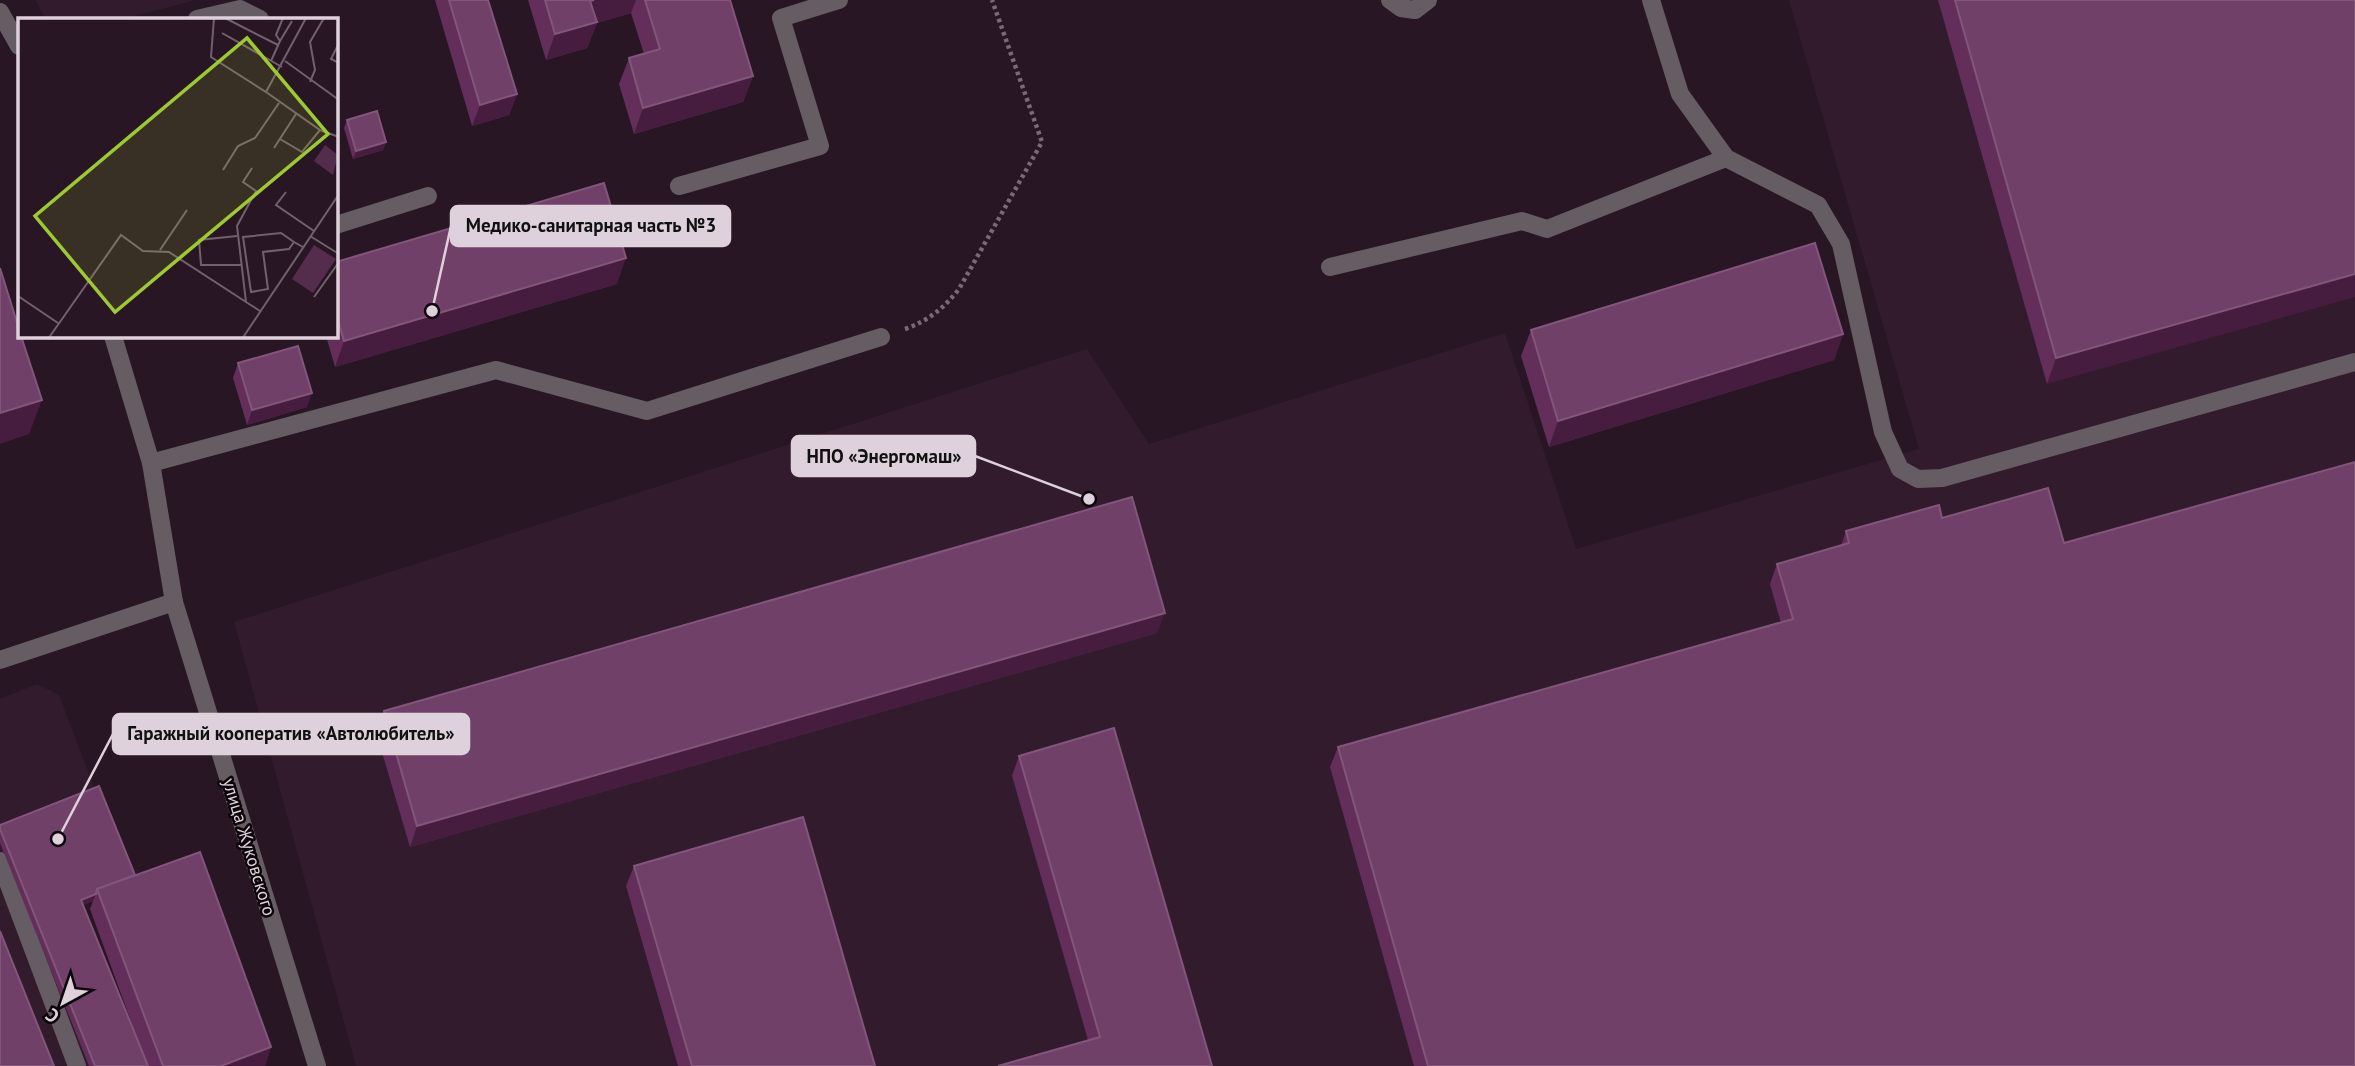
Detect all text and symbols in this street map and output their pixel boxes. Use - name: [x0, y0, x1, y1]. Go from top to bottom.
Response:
- inset map: [18, 18, 338, 338]
- callout: Медико-санитарная часть №3: [451, 206, 730, 246]
- text: Медико-санитарная часть №3: [466, 213, 716, 237]
- callout: НПО «Энергомаш»: [792, 436, 975, 476]
- text: НПО «Энергомаш»: [807, 444, 961, 468]
- callout: Гаражный кооператив «Автолюбитель»: [113, 714, 469, 754]
- text: Гаражный кооператив «Автолюбитель»: [127, 721, 455, 745]
- street label: улица Жуковского: [218, 775, 281, 918]
- north arrow: [28, 968, 98, 1038]
- text: С: [40, 1003, 64, 1029]

